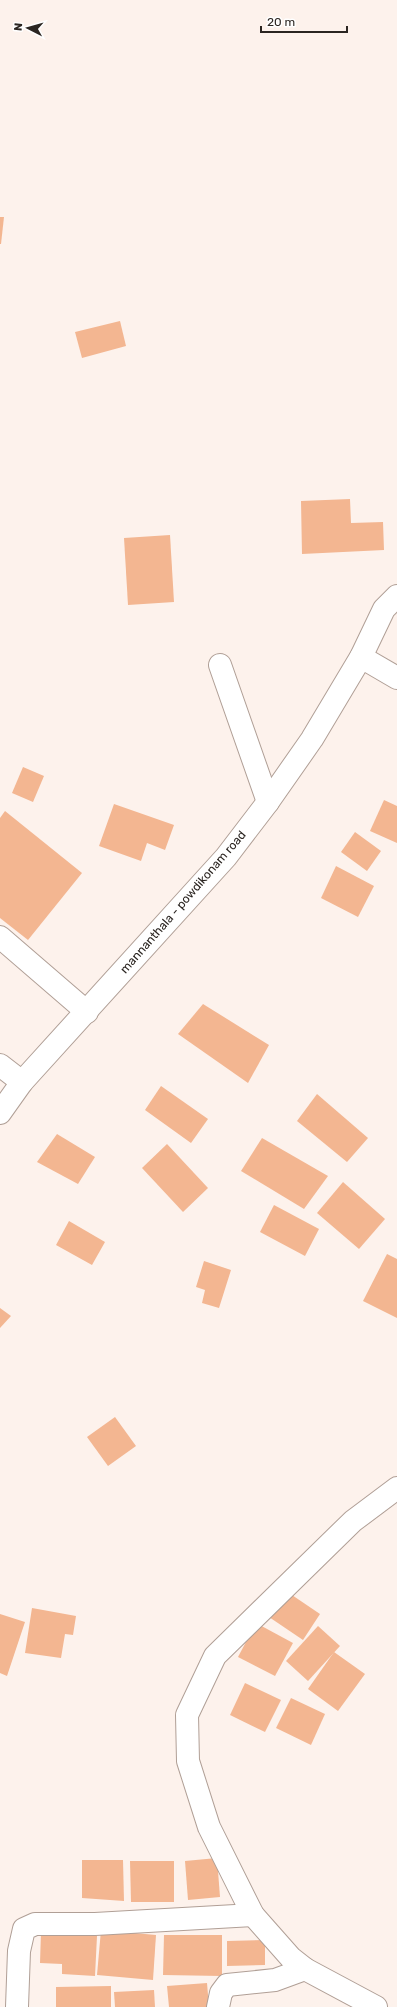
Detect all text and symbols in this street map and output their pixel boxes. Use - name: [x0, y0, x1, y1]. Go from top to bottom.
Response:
- north arrow: [8, 8, 48, 48]
- scale bar: [261, 8, 347, 34]
- text: 20 m: [267, 15, 295, 29]
- text: N: [12, 22, 25, 32]
- street label: mannanthala - powdikonam road: [117, 828, 249, 976]

